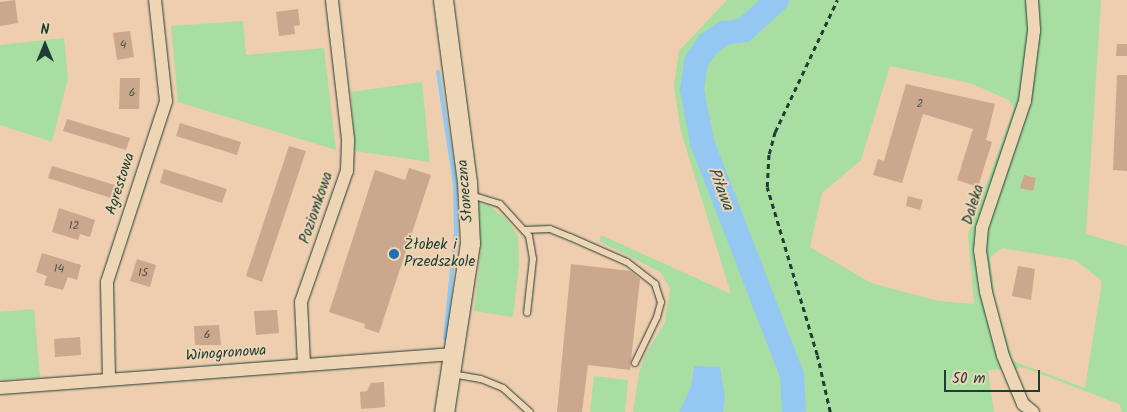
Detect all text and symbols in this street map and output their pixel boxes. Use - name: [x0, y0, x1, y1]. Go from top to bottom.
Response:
- text: N: [41, 19, 49, 41]
- north arrow: [20, 20, 70, 70]
- house number: 4: [120, 38, 126, 52]
- house number: 6: [129, 86, 135, 100]
- house number: 2: [917, 97, 923, 111]
- street label: Agrestowa: [103, 151, 139, 217]
- street label: Słoneczna: [454, 159, 478, 223]
- water label: Piława: [703, 165, 737, 213]
- street label: Poziomkowa: [296, 170, 338, 246]
- street label: Daleka: [959, 183, 989, 227]
- house number: 12: [69, 219, 79, 233]
- place label: Żłobek i Przedszkole: [404, 236, 475, 271]
- marker: Żłobek i Przedszkole: [388, 248, 400, 260]
- house number: 14: [54, 262, 64, 276]
- house number: 15: [138, 266, 148, 280]
- house number: 6: [204, 328, 210, 342]
- street label: Winogronowa: [185, 342, 267, 366]
- scale bar: [947, 360, 1043, 392]
- text: 50 m: [952, 367, 986, 391]

